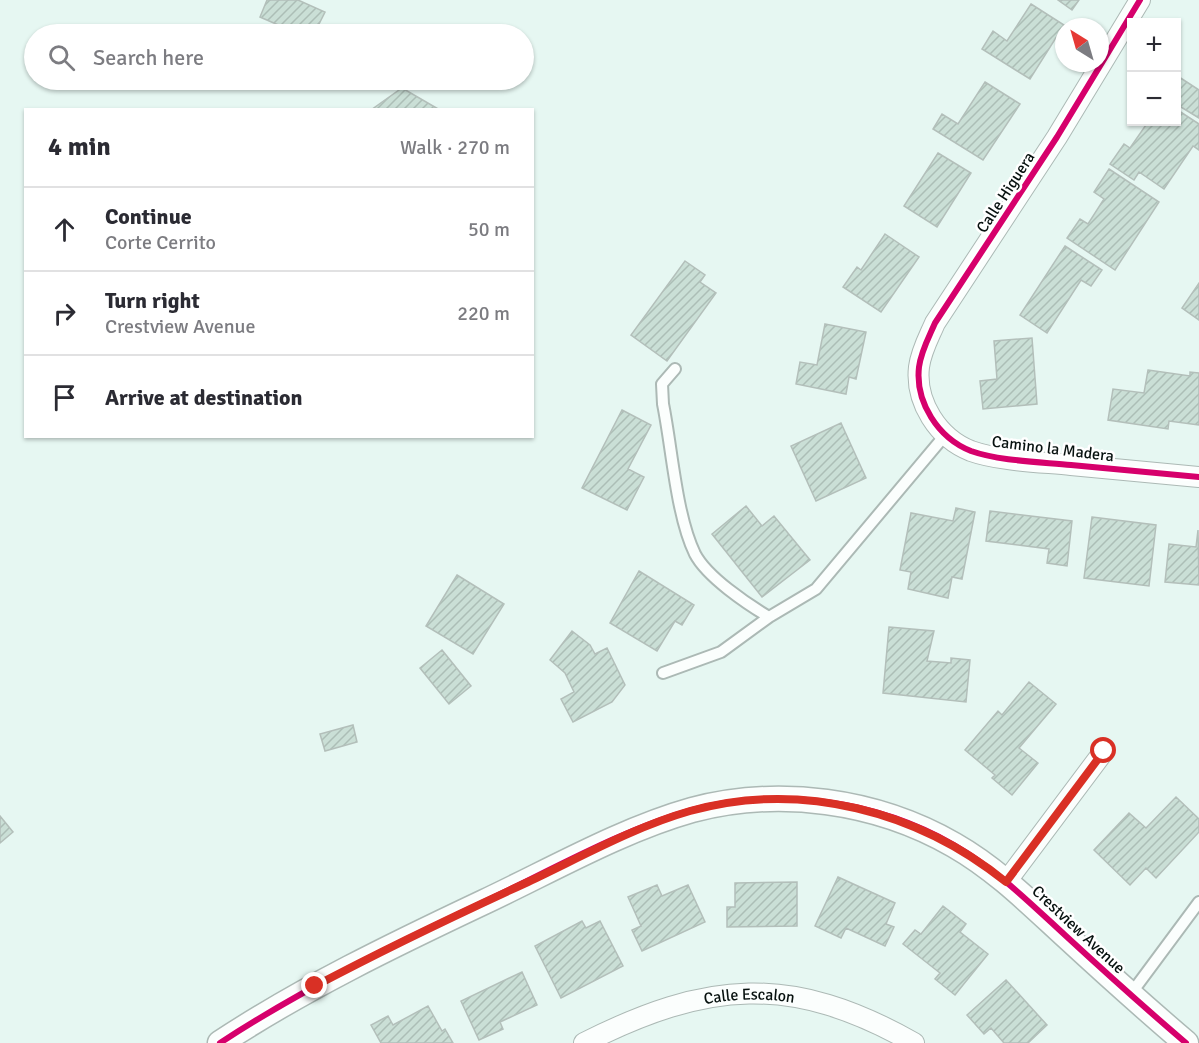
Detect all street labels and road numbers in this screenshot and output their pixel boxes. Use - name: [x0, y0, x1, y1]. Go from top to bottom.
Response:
- street label: Calle Higuera: [972, 148, 1039, 237]
- street label: Camino la Madera: [991, 432, 1115, 466]
- street label: Crestview Avenue: [1027, 881, 1129, 978]
- street label: Calle Escalon: [702, 984, 796, 1009]

